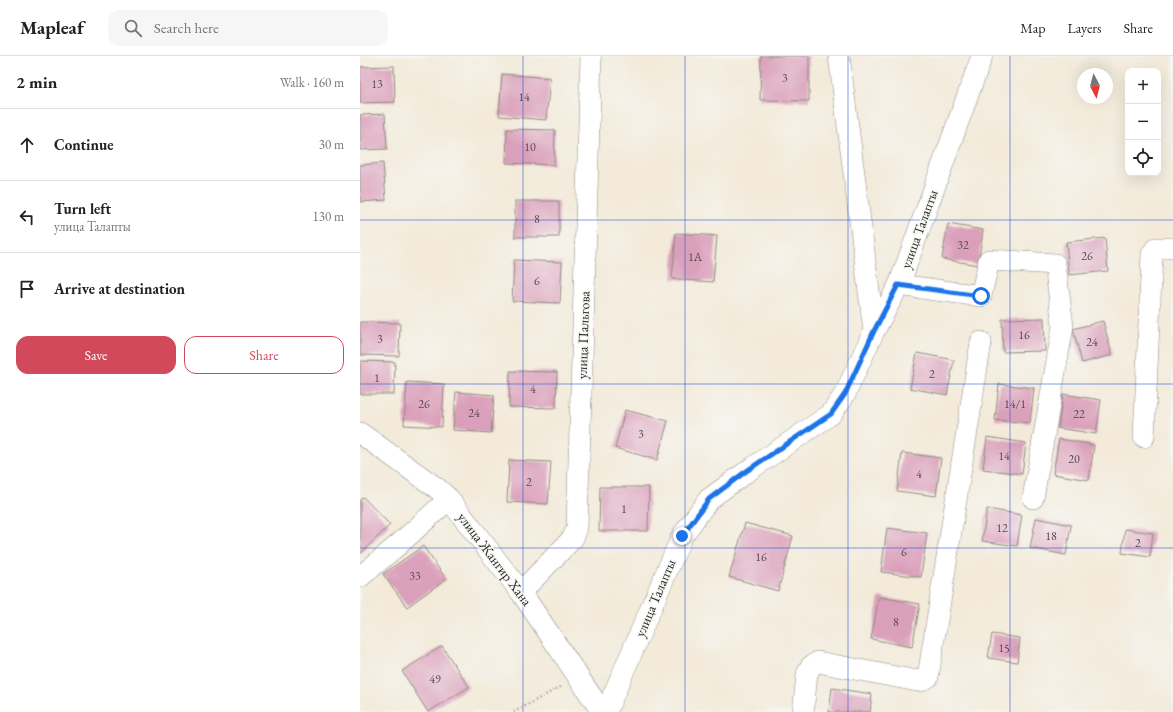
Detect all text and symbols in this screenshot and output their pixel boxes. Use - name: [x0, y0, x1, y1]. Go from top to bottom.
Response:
- search box: [108, 10, 388, 46]
- text: Mapleaf: [20, 15, 84, 40]
- icon: search: [122, 17, 144, 39]
- text: Search here: [154, 18, 219, 37]
- text: Map: [1020, 19, 1045, 37]
- text: Layers: [1067, 19, 1102, 37]
- text: Share: [1124, 19, 1153, 37]
- north arrow: [1077, 68, 1113, 104]
- map controls: [1125, 68, 1161, 176]
- button: +: [1125, 68, 1161, 104]
- house number: 3: [782, 70, 788, 86]
- text: 2 min: [16, 71, 57, 93]
- text: Walk · 160 m: [280, 74, 344, 91]
- house number: 13: [371, 76, 383, 92]
- house number: 14: [518, 89, 530, 105]
- button: −: [1125, 104, 1161, 140]
- icon: ahead: [16, 134, 38, 156]
- text: Continue: [54, 135, 114, 154]
- text: 30 m: [319, 136, 344, 153]
- house number: 10: [524, 139, 536, 155]
- button: locate: [1125, 140, 1161, 176]
- street label: улица Талапты: [896, 187, 942, 271]
- text: Turn left: [54, 199, 111, 218]
- icon: left: [16, 206, 38, 228]
- text: 130 m: [313, 208, 344, 225]
- house number: 8: [534, 211, 540, 227]
- text: улица Талапты: [54, 218, 131, 235]
- house number: 32: [957, 237, 969, 253]
- house number: 26: [1081, 248, 1093, 264]
- house number: 1А: [688, 249, 703, 265]
- house number: 6: [534, 273, 540, 289]
- icon: arrive: [16, 278, 38, 300]
- text: Arrive at destination: [54, 279, 185, 298]
- route start: [972, 287, 990, 305]
- street label: улица Пальгова: [572, 290, 594, 379]
- house number: 16: [1018, 327, 1030, 343]
- house number: 3: [377, 331, 383, 347]
- house number: 24: [1086, 334, 1098, 350]
- button: Save: [16, 336, 176, 374]
- button: Share: [184, 336, 344, 374]
- house number: 2: [929, 366, 935, 382]
- house number: 1: [374, 370, 380, 386]
- house number: 4: [530, 381, 536, 397]
- house number: 26: [418, 396, 430, 412]
- house number: 14/1: [1004, 396, 1026, 412]
- house number: 24: [468, 405, 480, 421]
- house number: 22: [1073, 406, 1085, 422]
- house number: 3: [638, 426, 644, 442]
- house number: 14: [998, 448, 1010, 464]
- house number: 20: [1068, 451, 1080, 467]
- house number: 4: [916, 466, 922, 482]
- house number: 2: [526, 474, 532, 490]
- house number: 1: [621, 501, 627, 517]
- street label: улица Жангир Хана: [454, 508, 536, 610]
- house number: 12: [996, 520, 1008, 536]
- route end: [673, 527, 691, 545]
- house number: 18: [1045, 528, 1057, 544]
- house number: 2: [1135, 535, 1141, 551]
- house number: 6: [901, 544, 907, 560]
- house number: 16: [755, 549, 767, 565]
- street label: улица Талапты: [631, 556, 680, 640]
- house number: 33: [409, 568, 421, 584]
- house number: 8: [893, 614, 899, 630]
- house number: 15: [998, 640, 1010, 656]
- house number: 49: [429, 671, 441, 687]

